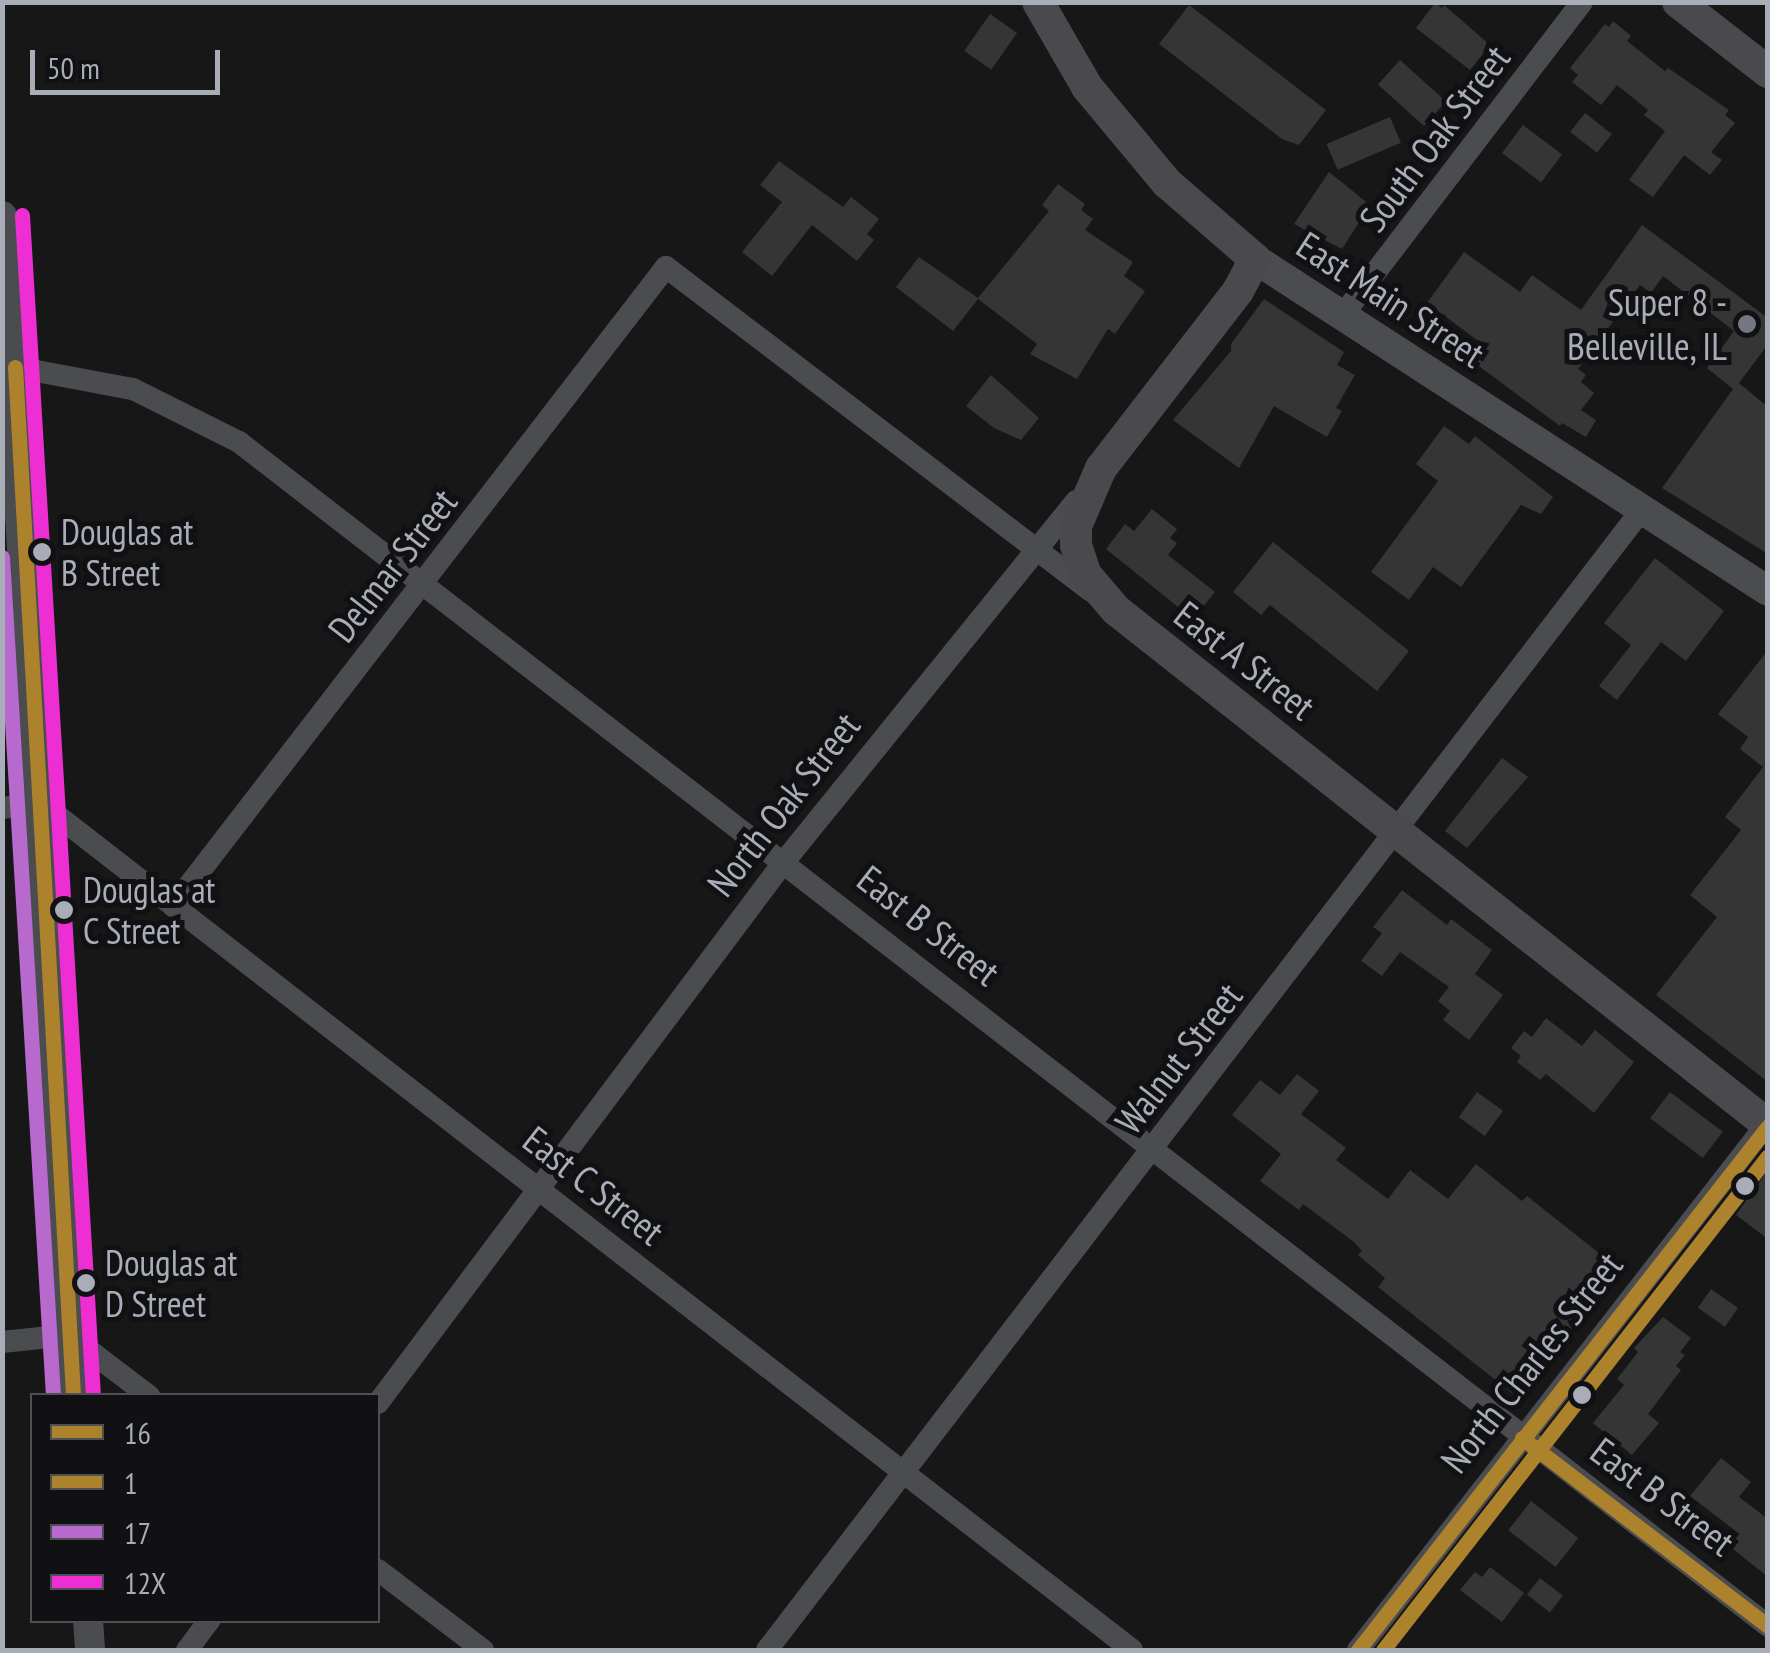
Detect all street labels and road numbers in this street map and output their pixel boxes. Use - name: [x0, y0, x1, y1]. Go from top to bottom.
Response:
- street label: South Oak Street: [1349, 36, 1519, 240]
- street label: East Main Street: [1289, 222, 1493, 376]
- street label: Delmar Street: [318, 479, 466, 651]
- street label: East A Street: [1165, 590, 1325, 730]
- street label: North Oak Street: [697, 703, 869, 905]
- street label: East B Street: [849, 855, 1009, 995]
- street label: Walnut Street: [1105, 974, 1251, 1142]
- street label: East C Street: [514, 1116, 674, 1254]
- street label: North Charles Street: [1431, 1243, 1631, 1481]
- street label: East B Street: [1582, 1427, 1744, 1565]

